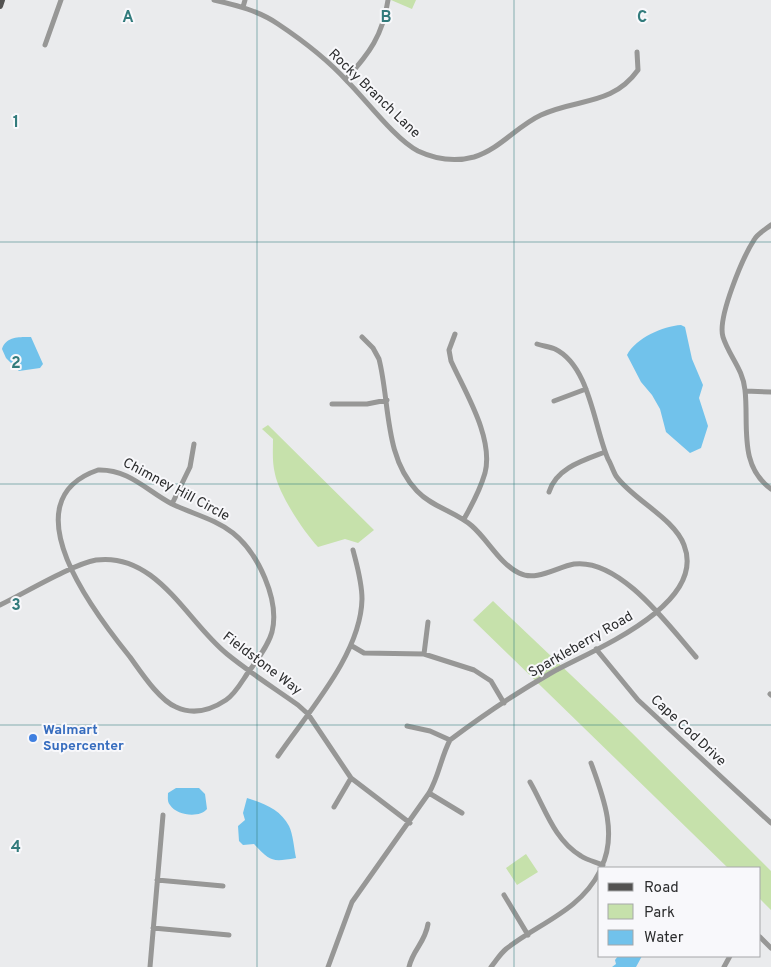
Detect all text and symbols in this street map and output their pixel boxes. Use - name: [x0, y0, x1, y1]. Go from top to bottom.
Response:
- text: A: [122, 8, 134, 28]
- text: B: [380, 8, 392, 28]
- text: C: [637, 8, 647, 28]
- street label: Rocky Branch Lane: [325, 46, 423, 142]
- text: 1: [13, 113, 19, 133]
- text: 2: [11, 354, 21, 374]
- street label: Chimney Hill Circle: [120, 455, 232, 525]
- text: 3: [11, 596, 21, 616]
- street label: Sparkleberry Road: [526, 608, 636, 682]
- street label: Fieldstone Way: [219, 629, 305, 699]
- street label: Cape Cod Drive: [647, 692, 729, 770]
- place label: Walmart Supercenter: [43, 722, 124, 755]
- marker: Walmart Supercenter: [27, 732, 39, 744]
- text: 4: [11, 838, 21, 858]
- legend: [598, 867, 761, 957]
- text: Road: [644, 879, 679, 898]
- text: Park: [644, 904, 675, 923]
- text: Water: [644, 929, 684, 948]

